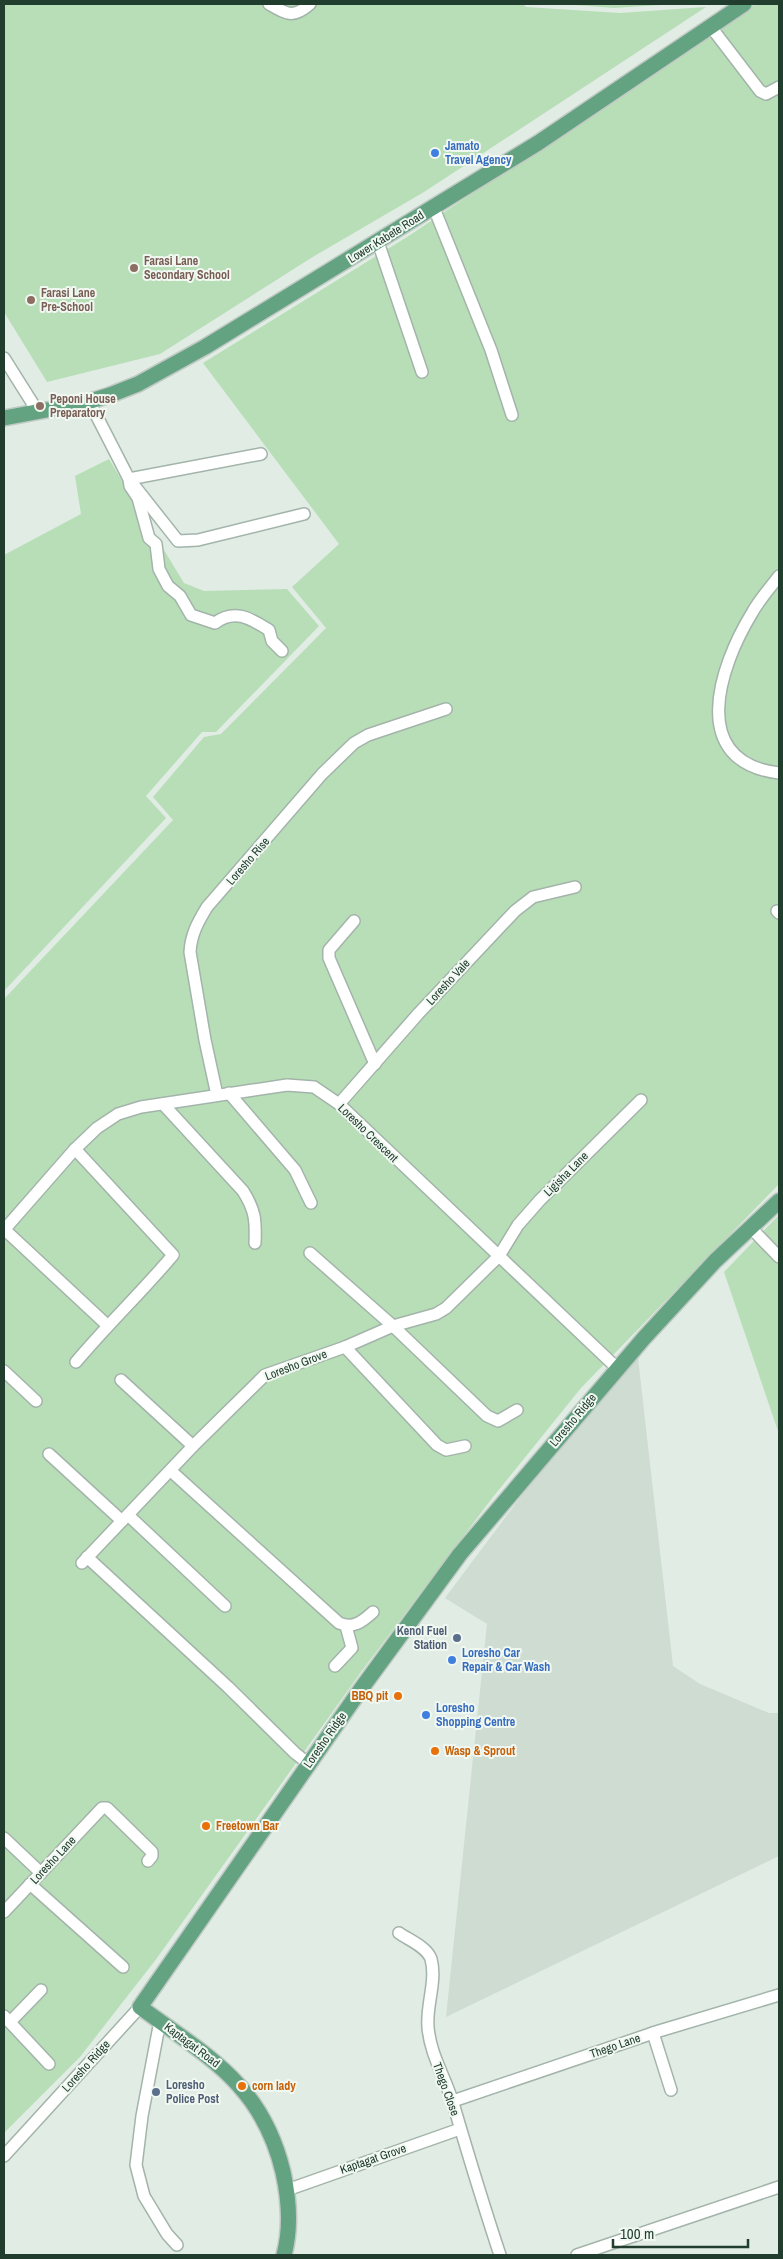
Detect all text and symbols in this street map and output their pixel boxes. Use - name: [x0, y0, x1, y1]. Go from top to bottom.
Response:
- place label: Jamato Travel Agency: [445, 138, 512, 168]
- marker: Jamato Travel Agency: [429, 147, 441, 159]
- street label: Lower Kabete Road: [345, 207, 427, 267]
- place label: Farasi Lane Secondary School: [144, 253, 230, 283]
- marker: Farasi Lane Secondary School: [128, 262, 140, 274]
- place label: Farasi Lane Pre-School: [41, 285, 96, 315]
- marker: Farasi Lane Pre-School: [25, 294, 37, 306]
- place label: Peponi House Preparatory: [50, 391, 116, 421]
- marker: Peponi House Preparatory: [34, 400, 46, 412]
- street label: Loresho Rise: [223, 834, 273, 888]
- street label: Loresho Vale: [423, 956, 473, 1008]
- street label: Loresho Crescent: [335, 1100, 402, 1166]
- street label: Ligisha Lane: [540, 1148, 592, 1200]
- street label: Loresho Grove: [263, 1346, 329, 1384]
- street label: Loresho Ridge: [546, 1390, 600, 1450]
- place label: Kenol Fuel Station: [397, 1623, 447, 1653]
- marker: Kenol Fuel Station: [451, 1632, 463, 1644]
- place label: Loresho Car Repair & Car Wash: [462, 1645, 550, 1675]
- marker: Loresho Car Repair & Car Wash: [446, 1654, 458, 1666]
- place label: BBQ pit: [351, 1688, 389, 1704]
- marker: BBQ pit: [392, 1690, 404, 1702]
- place label: Loresho Shopping Centre: [436, 1700, 516, 1730]
- street label: Loresho Ridge: [300, 1709, 350, 1771]
- marker: Loresho Shopping Centre: [420, 1709, 432, 1721]
- place label: Wasp & Sprout: [445, 1743, 516, 1759]
- marker: Wasp & Sprout: [429, 1745, 441, 1757]
- place label: Freetown Bar: [216, 1818, 279, 1834]
- marker: Freetown Bar: [200, 1820, 212, 1832]
- street label: Loresho Lane: [27, 1833, 79, 1887]
- street label: Kaptagat Road: [161, 2019, 223, 2071]
- street label: Thego Lane: [588, 2030, 642, 2062]
- street label: Loresho Ridge: [58, 2037, 114, 2095]
- street label: Thego Close: [429, 2060, 463, 2118]
- place label: Loresho Police Post: [166, 2077, 220, 2107]
- place label: corn lady: [252, 2078, 296, 2094]
- marker: corn lady: [236, 2080, 248, 2092]
- marker: Loresho Police Post: [150, 2086, 162, 2098]
- street label: Kaptagat Grove: [338, 2140, 408, 2178]
- scale bar: [613, 2216, 748, 2248]
- text: 100 m: [620, 2223, 654, 2244]

